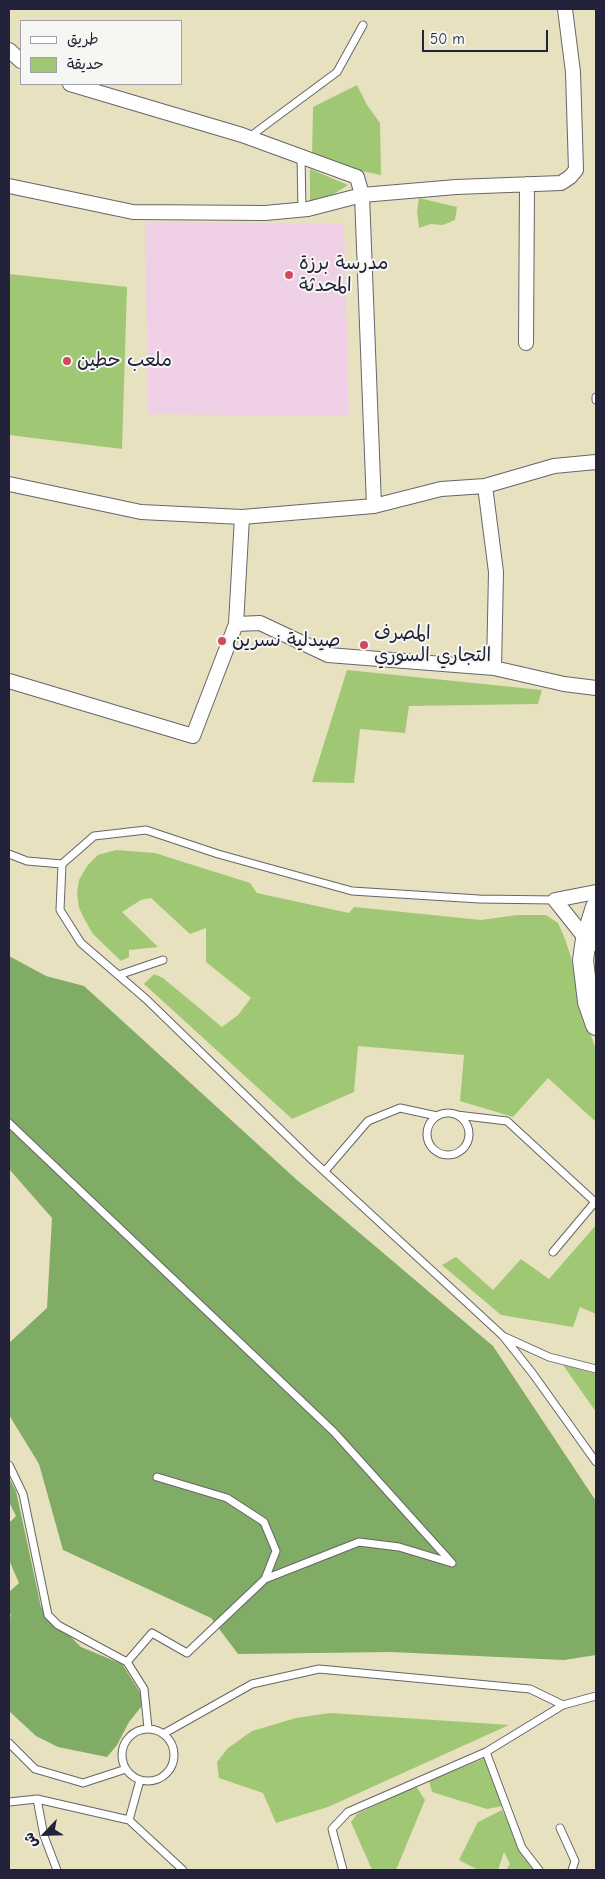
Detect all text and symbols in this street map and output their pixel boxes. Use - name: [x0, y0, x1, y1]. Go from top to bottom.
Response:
- legend: [20, 20, 182, 85]
- scale bar: [425, 20, 551, 52]
- text: طريق: [67, 30, 99, 48]
- text: 50 m: [430, 30, 465, 48]
- text: حديقة: [67, 55, 104, 73]
- place label: مدرسة برزة المحدثة: [299, 253, 389, 297]
- marker: مدرسة برزة المحدثة: [283, 269, 295, 281]
- place label: ملعب حطين: [77, 350, 172, 372]
- marker: ملعب حطين: [61, 355, 73, 367]
- place label: المصرف التجاري السوري: [374, 623, 491, 667]
- place label: صيدلية نسرين: [232, 630, 340, 652]
- marker: صيدلية نسرين: [216, 635, 228, 647]
- marker: المصرف التجاري السوري: [358, 639, 370, 651]
- north arrow: [20, 1809, 70, 1859]
- text: ش: [20, 1830, 42, 1851]

